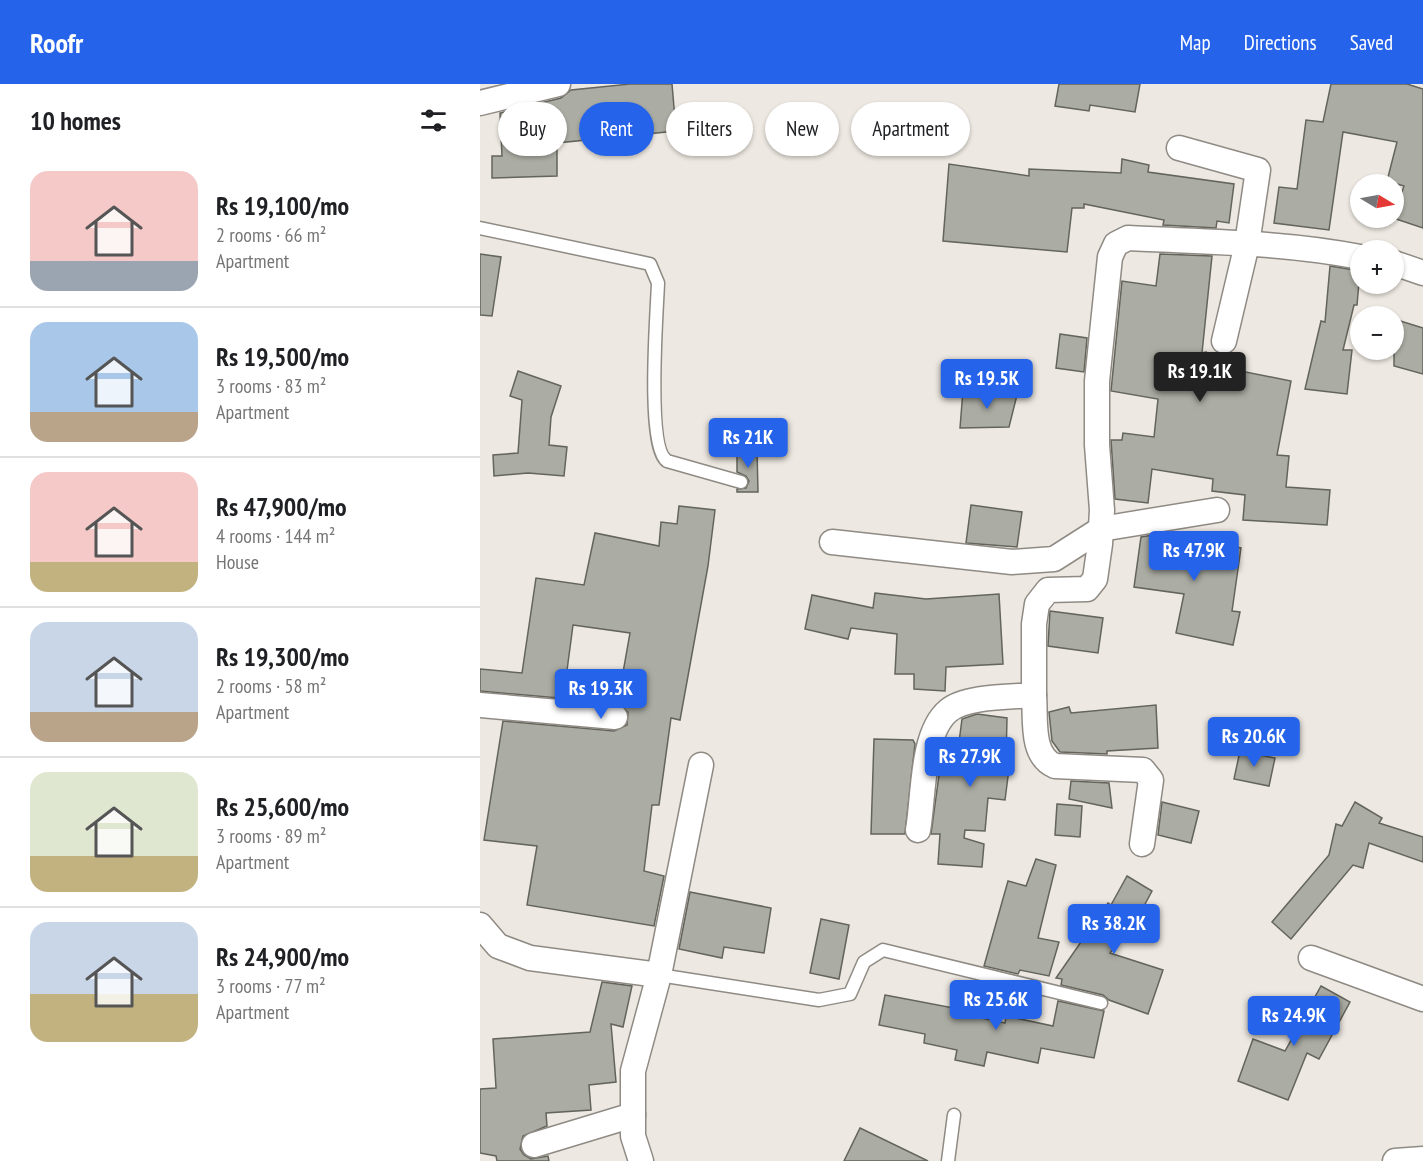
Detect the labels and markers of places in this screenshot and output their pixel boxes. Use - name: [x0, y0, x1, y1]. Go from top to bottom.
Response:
- pin: Rs 19.1K: [1138, 352, 1262, 403]
- pin: Rs 19.5K: [925, 359, 1049, 410]
- pin: Rs 21K: [699, 418, 797, 469]
- pin: Rs 47.9K: [1132, 531, 1256, 582]
- pin: Rs 19.3K: [539, 669, 663, 720]
- pin: Rs 20.6K: [1192, 717, 1316, 768]
- pin: Rs 27.9K: [908, 737, 1032, 788]
- pin: Rs 38.2K: [1052, 904, 1176, 955]
- pin: Rs 25.6K: [934, 980, 1058, 1031]
- pin: Rs 24.9K: [1232, 996, 1356, 1047]

